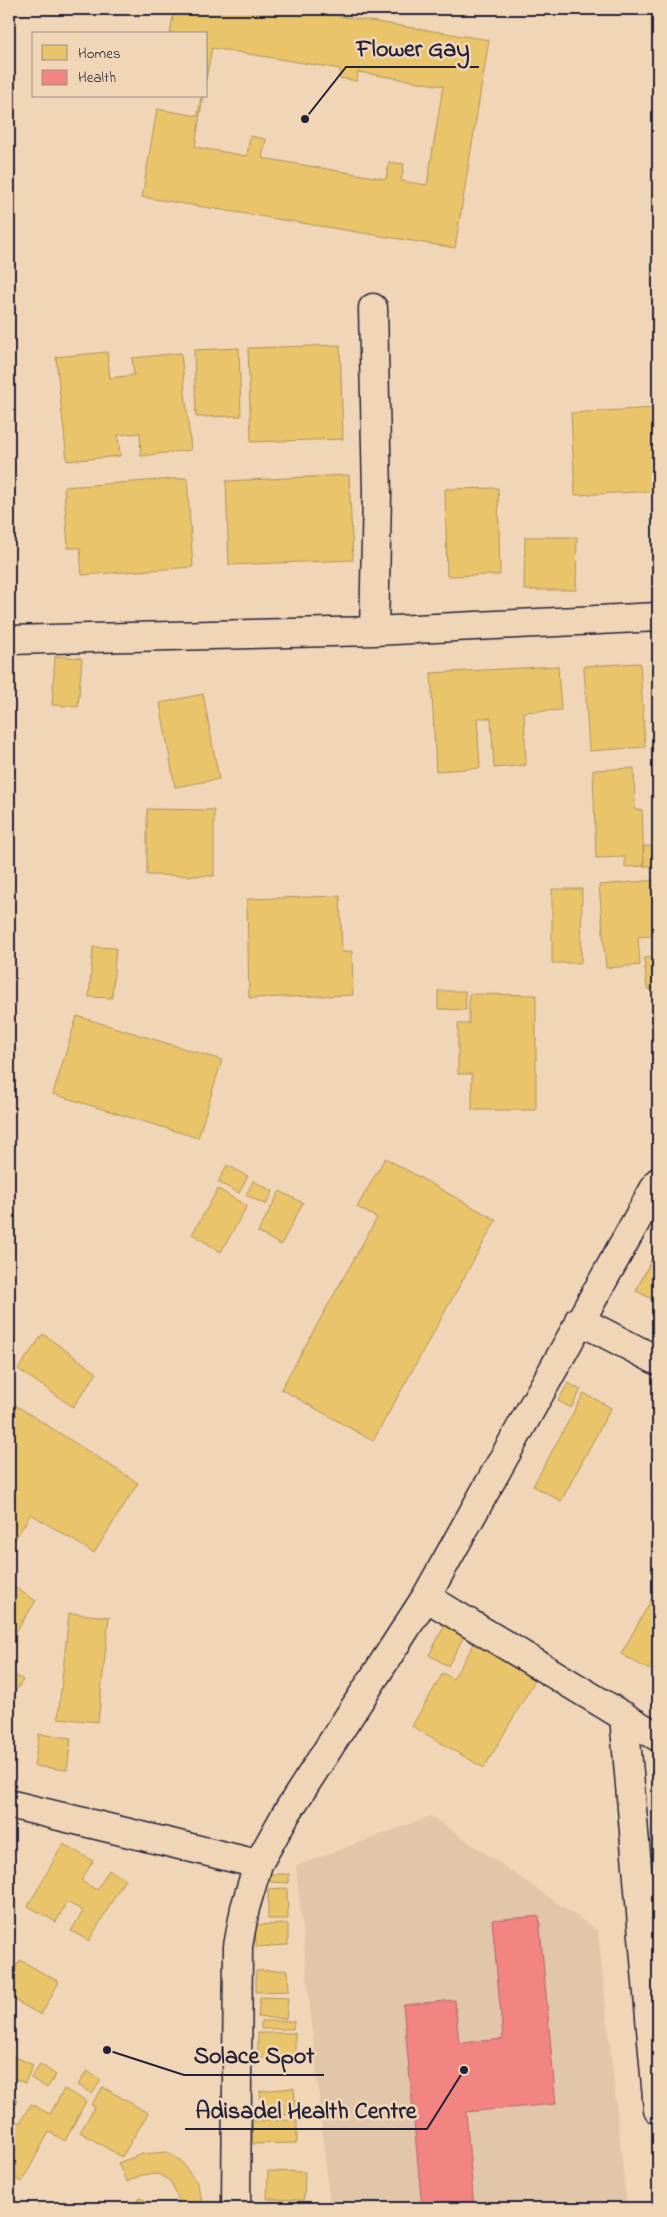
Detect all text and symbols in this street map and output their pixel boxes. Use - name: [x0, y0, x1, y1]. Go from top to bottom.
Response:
- callout: Flower Gay: [346, 28, 479, 67]
- legend: [32, 32, 208, 98]
- text: Flower Gay: [355, 33, 470, 69]
- text: Homes: [78, 43, 121, 65]
- text: Health: [78, 67, 116, 89]
- callout: Solace Spot: [184, 2036, 324, 2075]
- text: Solace Spot: [194, 2040, 315, 2075]
- callout: Adisadel Health Centre: [185, 2090, 427, 2129]
- text: Adisadel Health Centre: [195, 2095, 418, 2130]

